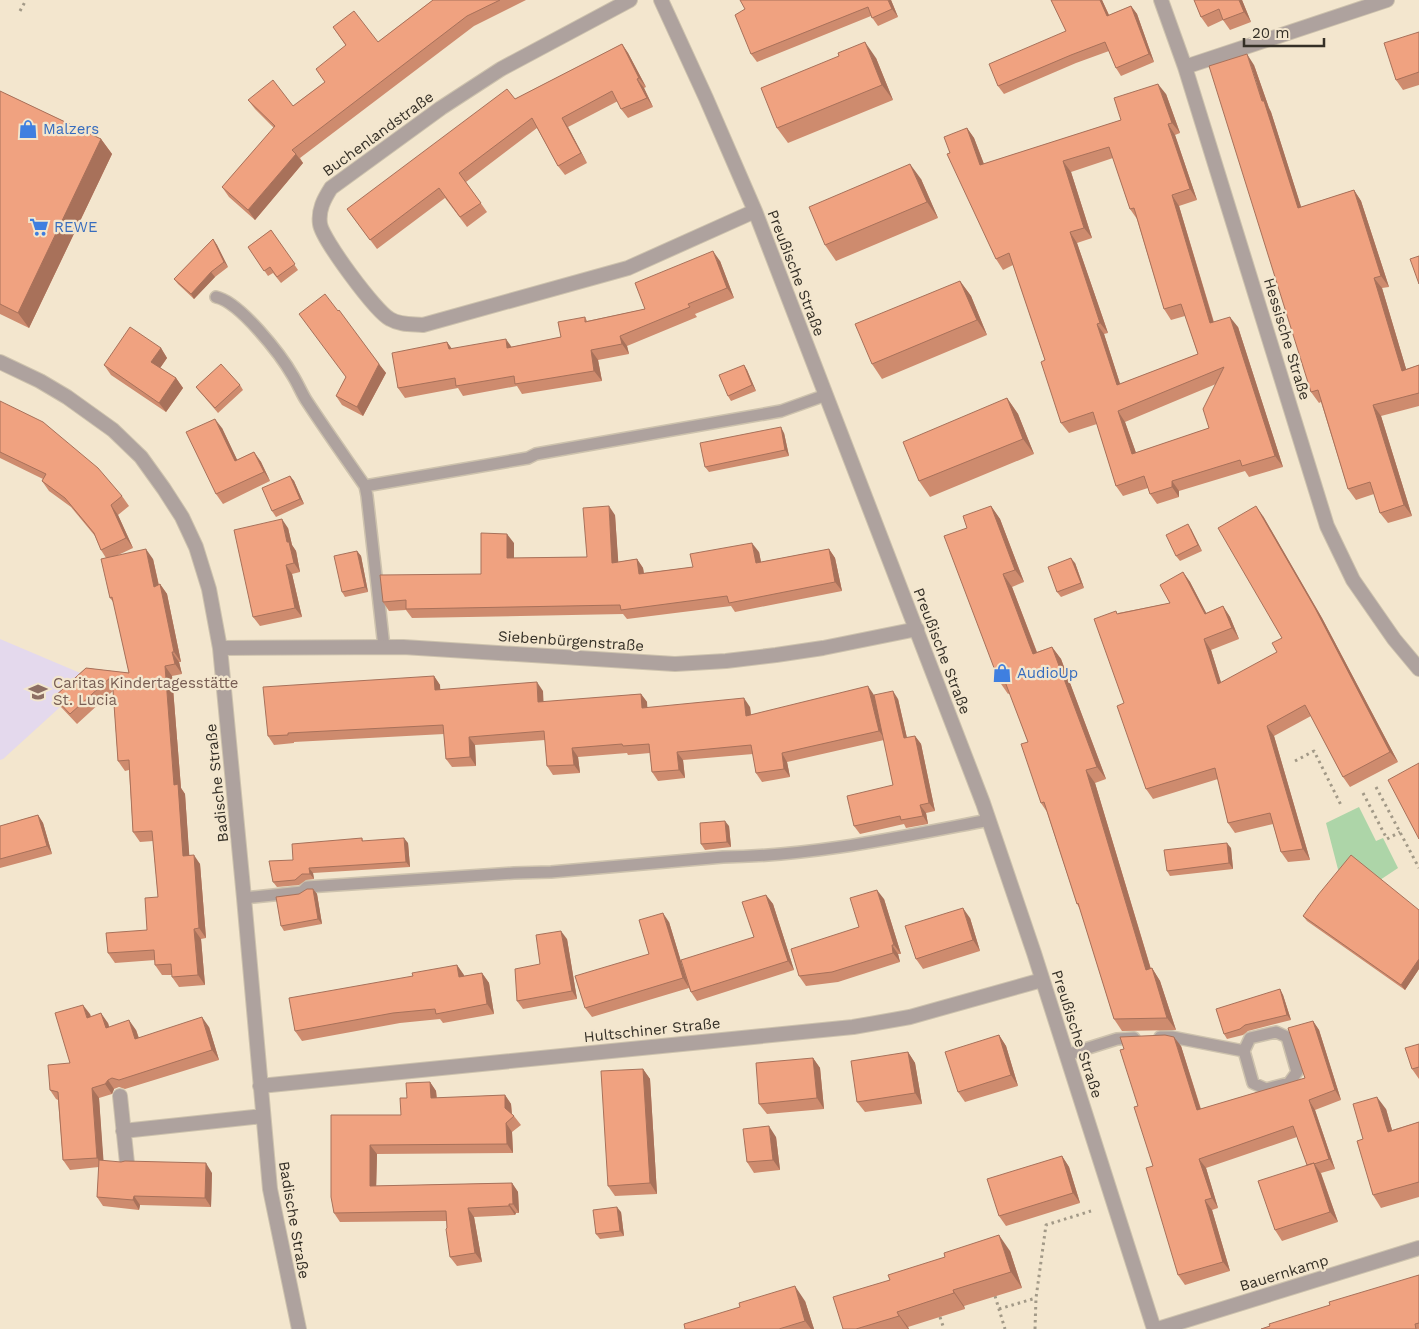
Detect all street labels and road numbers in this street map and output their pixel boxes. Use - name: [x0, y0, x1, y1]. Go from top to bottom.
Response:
- street label: Buchenlandstraße: [319, 88, 437, 180]
- street label: Preußische Straße: [764, 207, 828, 339]
- street label: Hessische Straße: [1260, 276, 1314, 402]
- street label: Preußische Straße: [910, 585, 974, 717]
- street label: Siebenbürgenstraße: [497, 627, 645, 655]
- street label: Badische Straße: [202, 723, 232, 843]
- street label: Preußische Straße: [1048, 968, 1106, 1100]
- street label: Hultschiner Straße: [583, 1014, 721, 1046]
- street label: Badische Straße: [275, 1160, 313, 1280]
- street label: Bauernkamp: [1237, 1251, 1331, 1295]

